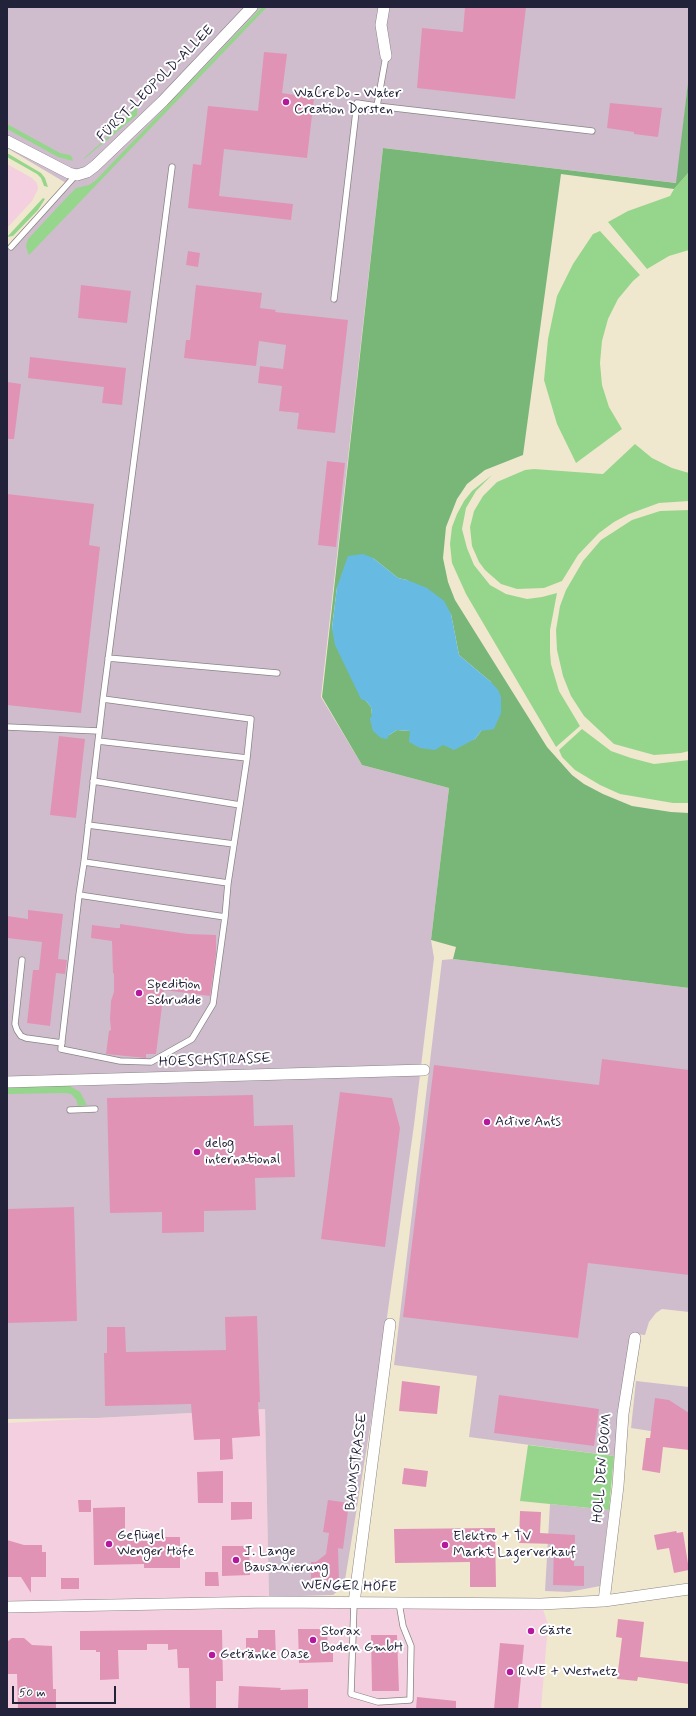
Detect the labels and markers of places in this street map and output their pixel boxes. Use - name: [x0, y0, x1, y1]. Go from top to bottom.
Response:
- place label: WaCreDo - Water Creation Dorsten: [294, 86, 401, 118]
- marker: WaCreDo - Water Creation Dorsten: [281, 97, 291, 107]
- place label: Spedition Schrudde: [147, 977, 201, 1010]
- marker: Spedition Schrudde: [134, 988, 144, 998]
- place label: Active Ants: [495, 1114, 561, 1130]
- marker: Active Ants: [482, 1117, 492, 1127]
- place label: delog international: [205, 1136, 280, 1168]
- marker: delog international: [192, 1147, 202, 1157]
- place label: Geflügel Wenger Höfe: [117, 1528, 194, 1560]
- place label: Elektro + TV Markt Lagerverkauf: [453, 1529, 576, 1562]
- marker: Geflügel Wenger Höfe: [104, 1539, 114, 1549]
- marker: Elektro + TV Markt Lagerverkauf: [440, 1540, 450, 1550]
- place label: J. Lange Bausanierung: [244, 1544, 329, 1576]
- marker: J. Lange Bausanierung: [231, 1555, 241, 1565]
- place label: Gäste: [539, 1623, 572, 1639]
- place label: Storax Boden GmbH: [321, 1624, 403, 1656]
- marker: Gäste: [526, 1626, 536, 1636]
- marker: Storax Boden GmbH: [308, 1635, 318, 1645]
- place label: Getränke Oase: [220, 1647, 309, 1663]
- marker: Getränke Oase: [207, 1650, 217, 1660]
- place label: RWE + Westnetz: [518, 1664, 618, 1680]
- marker: RWE + Westnetz: [505, 1667, 515, 1677]

